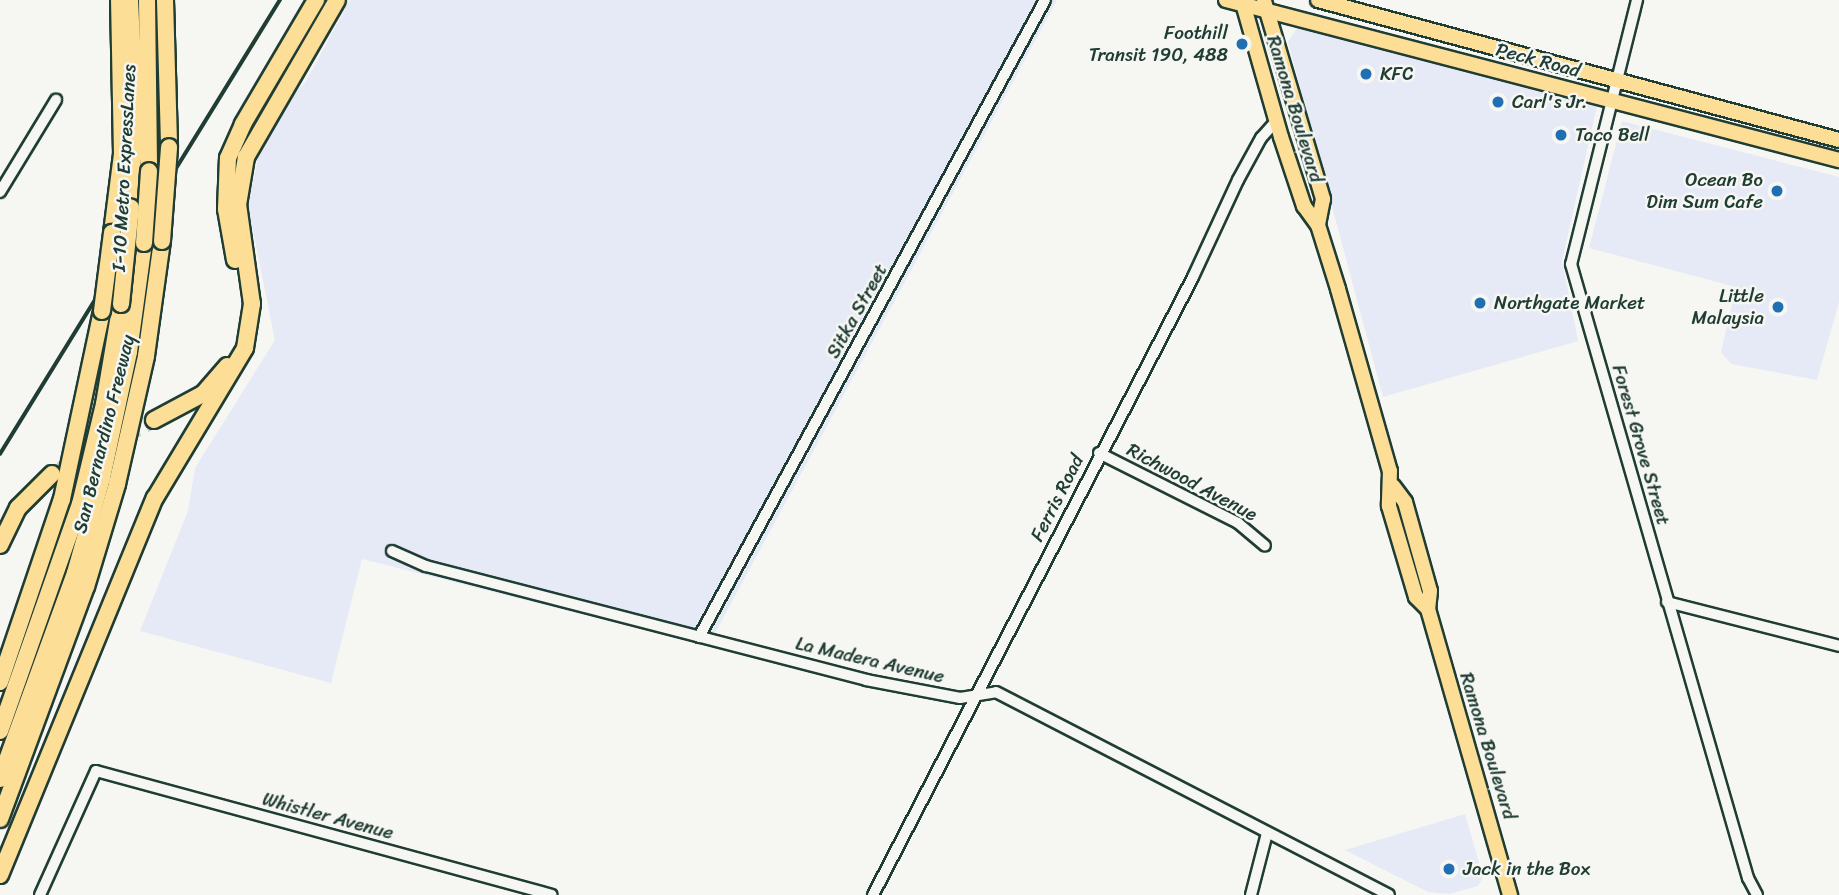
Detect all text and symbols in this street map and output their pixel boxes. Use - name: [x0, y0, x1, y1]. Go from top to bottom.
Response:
- place label: Foothill Transit 190, 488: [1089, 22, 1228, 66]
- street label: Ramona Boulevard: [1262, 33, 1328, 185]
- marker: Foothill Transit 190, 488: [1234, 36, 1250, 52]
- street label: Peck Road: [1493, 38, 1583, 82]
- street label: I-10 Metro ExpressLanes: [107, 63, 141, 273]
- place label: KFC: [1380, 63, 1413, 85]
- marker: KFC: [1358, 66, 1374, 82]
- place label: Carl's Jr.: [1512, 91, 1587, 113]
- marker: Carl's Jr.: [1490, 94, 1506, 110]
- place label: Taco Bell: [1575, 124, 1650, 146]
- marker: Taco Bell: [1553, 127, 1569, 143]
- place label: Ocean Bo Dim Sum Cafe: [1646, 169, 1763, 213]
- marker: Ocean Bo Dim Sum Cafe: [1769, 183, 1785, 199]
- street label: Sitka Street: [822, 259, 892, 363]
- place label: Little Malaysia: [1692, 285, 1764, 329]
- place label: Northgate Market: [1494, 292, 1645, 314]
- marker: Northgate Market: [1472, 295, 1488, 311]
- marker: Little Malaysia: [1770, 299, 1786, 315]
- street label: San Bernardino Freeway: [68, 332, 140, 536]
- street label: Forest Grove Street: [1607, 362, 1675, 528]
- street label: Richwood Avenue: [1123, 438, 1261, 526]
- street label: Ferris Road: [1025, 451, 1089, 545]
- street label: La Madera Avenue: [794, 632, 946, 688]
- street label: Ramona Boulevard: [1455, 670, 1521, 822]
- street label: Whistler Avenue: [260, 788, 396, 844]
- place label: Jack in the Box: [1463, 858, 1591, 880]
- marker: Jack in the Box: [1441, 861, 1457, 877]

